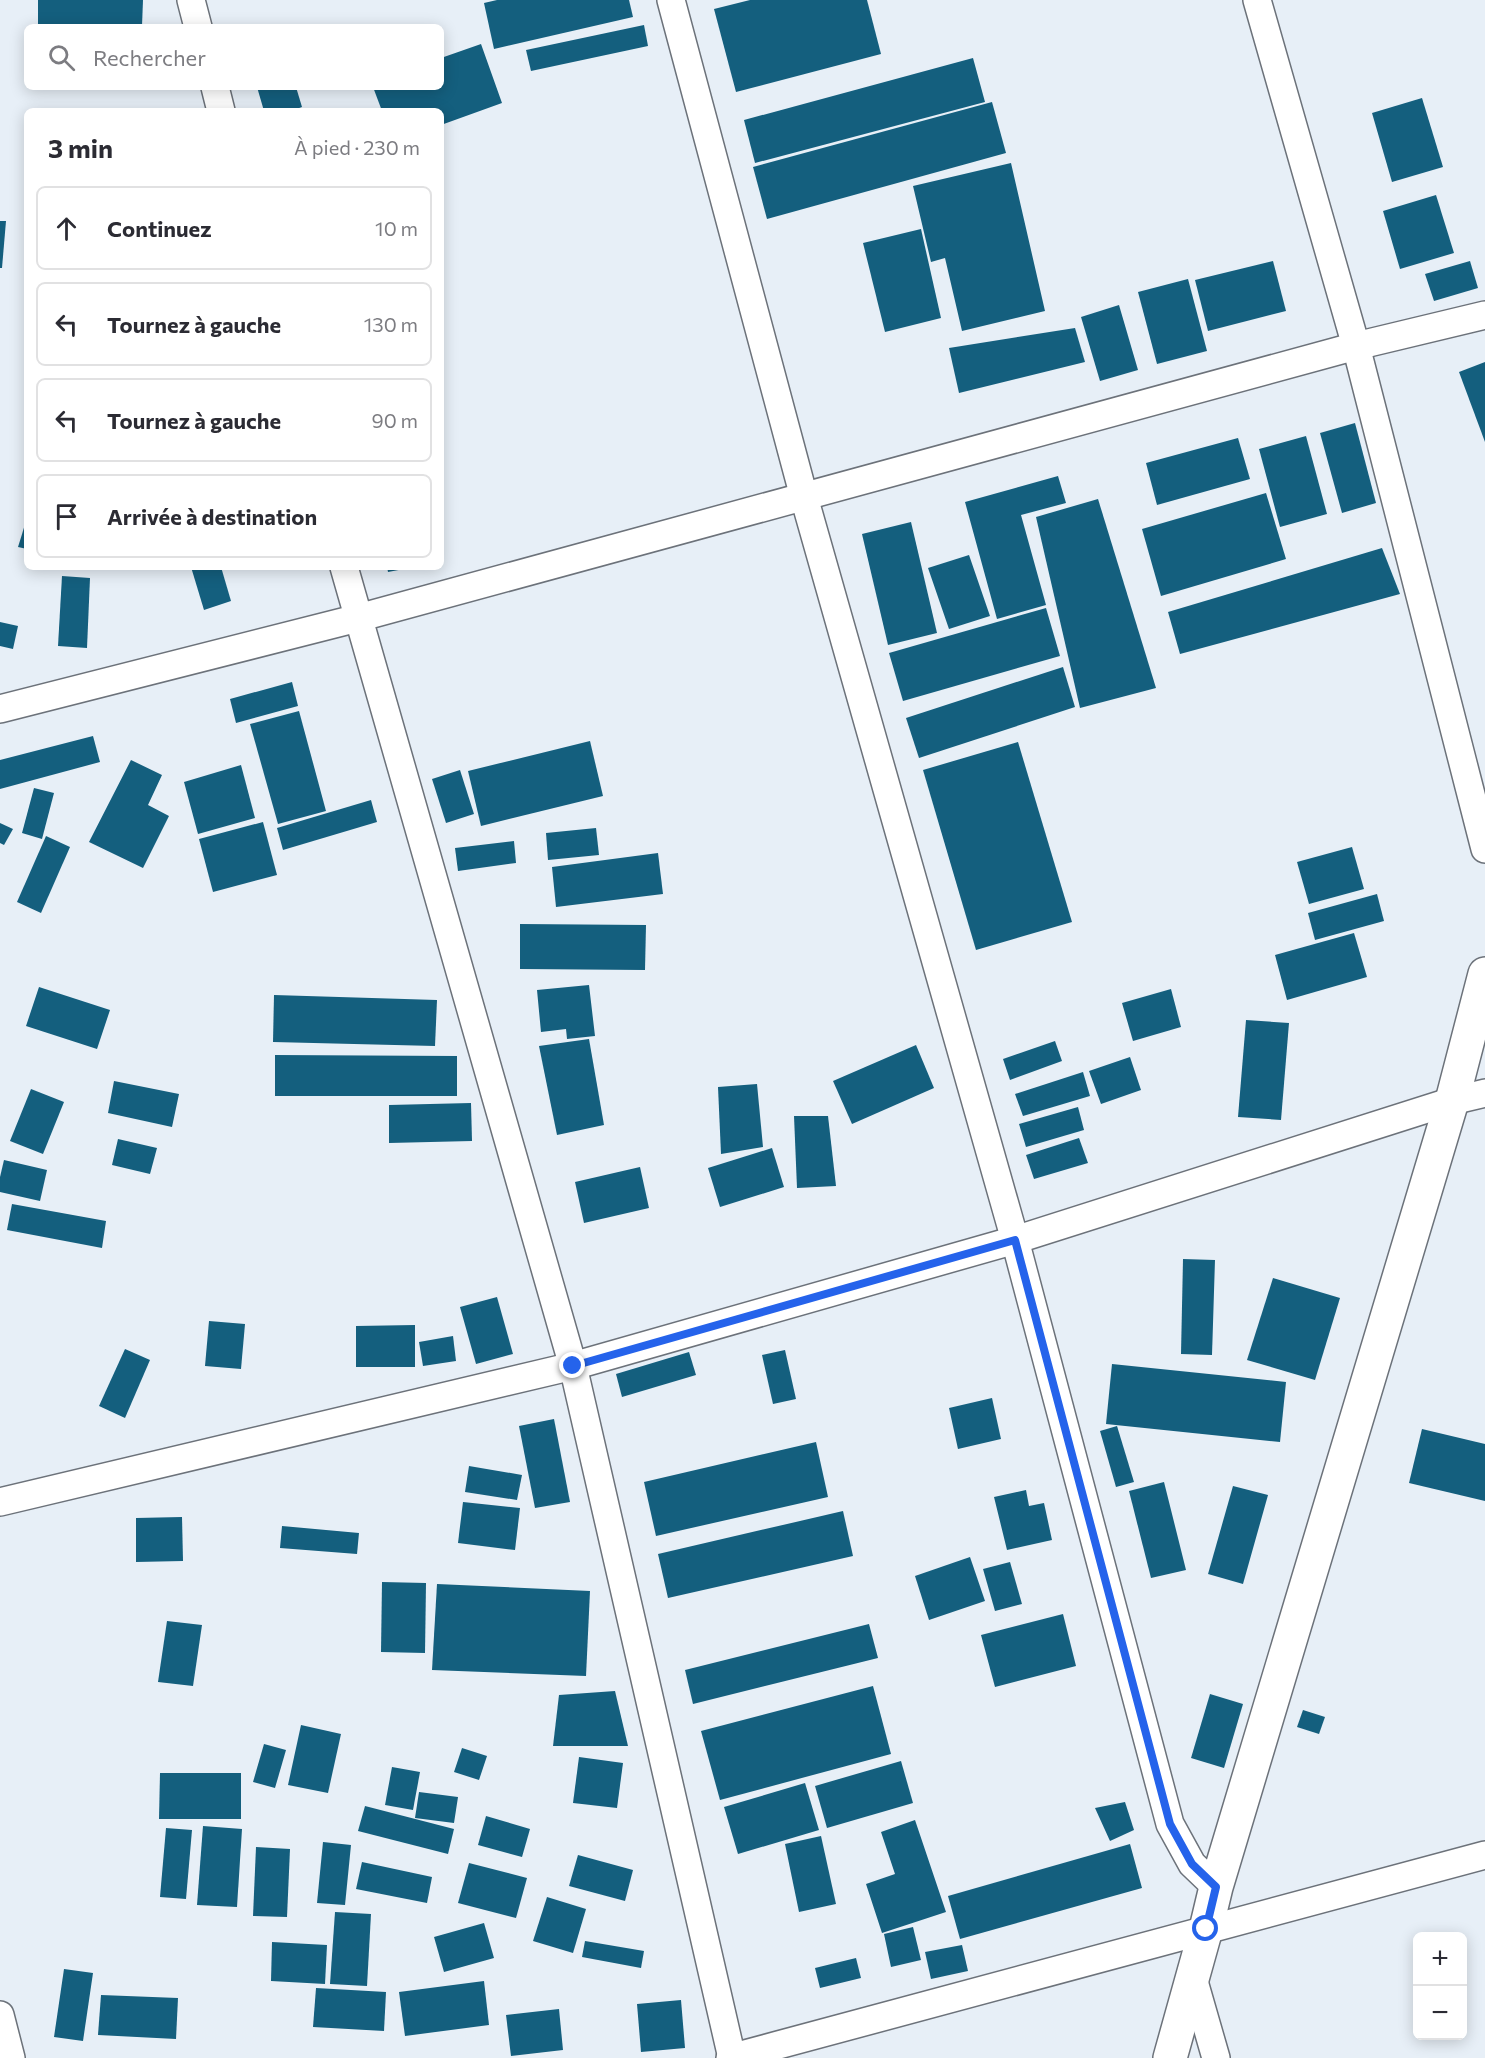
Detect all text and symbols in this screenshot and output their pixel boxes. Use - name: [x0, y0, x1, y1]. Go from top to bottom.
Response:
- search box: [24, 24, 444, 90]
- icon: search: [45, 41, 78, 74]
- text: Rechercher: [93, 44, 206, 71]
- text: 3 min: [48, 132, 113, 163]
- text: À pied · 230 m: [294, 135, 420, 159]
- icon: ahead: [50, 212, 83, 245]
- text: Continuez: [107, 215, 212, 242]
- text: 10 m: [375, 216, 418, 240]
- icon: left: [50, 308, 83, 341]
- text: Tournez à gauche: [107, 311, 281, 338]
- text: 130 m: [364, 312, 418, 336]
- icon: left: [50, 404, 83, 437]
- text: Tournez à gauche: [107, 407, 281, 434]
- text: 90 m: [372, 408, 418, 432]
- icon: arrive: [50, 500, 83, 533]
- text: Arrivée à destination: [107, 503, 317, 530]
- route end: [559, 1352, 585, 1378]
- route start: [1192, 1915, 1218, 1941]
- map controls: [1413, 1932, 1467, 2040]
- button: +: [1413, 1932, 1467, 1986]
- button: −: [1413, 1986, 1467, 2040]

